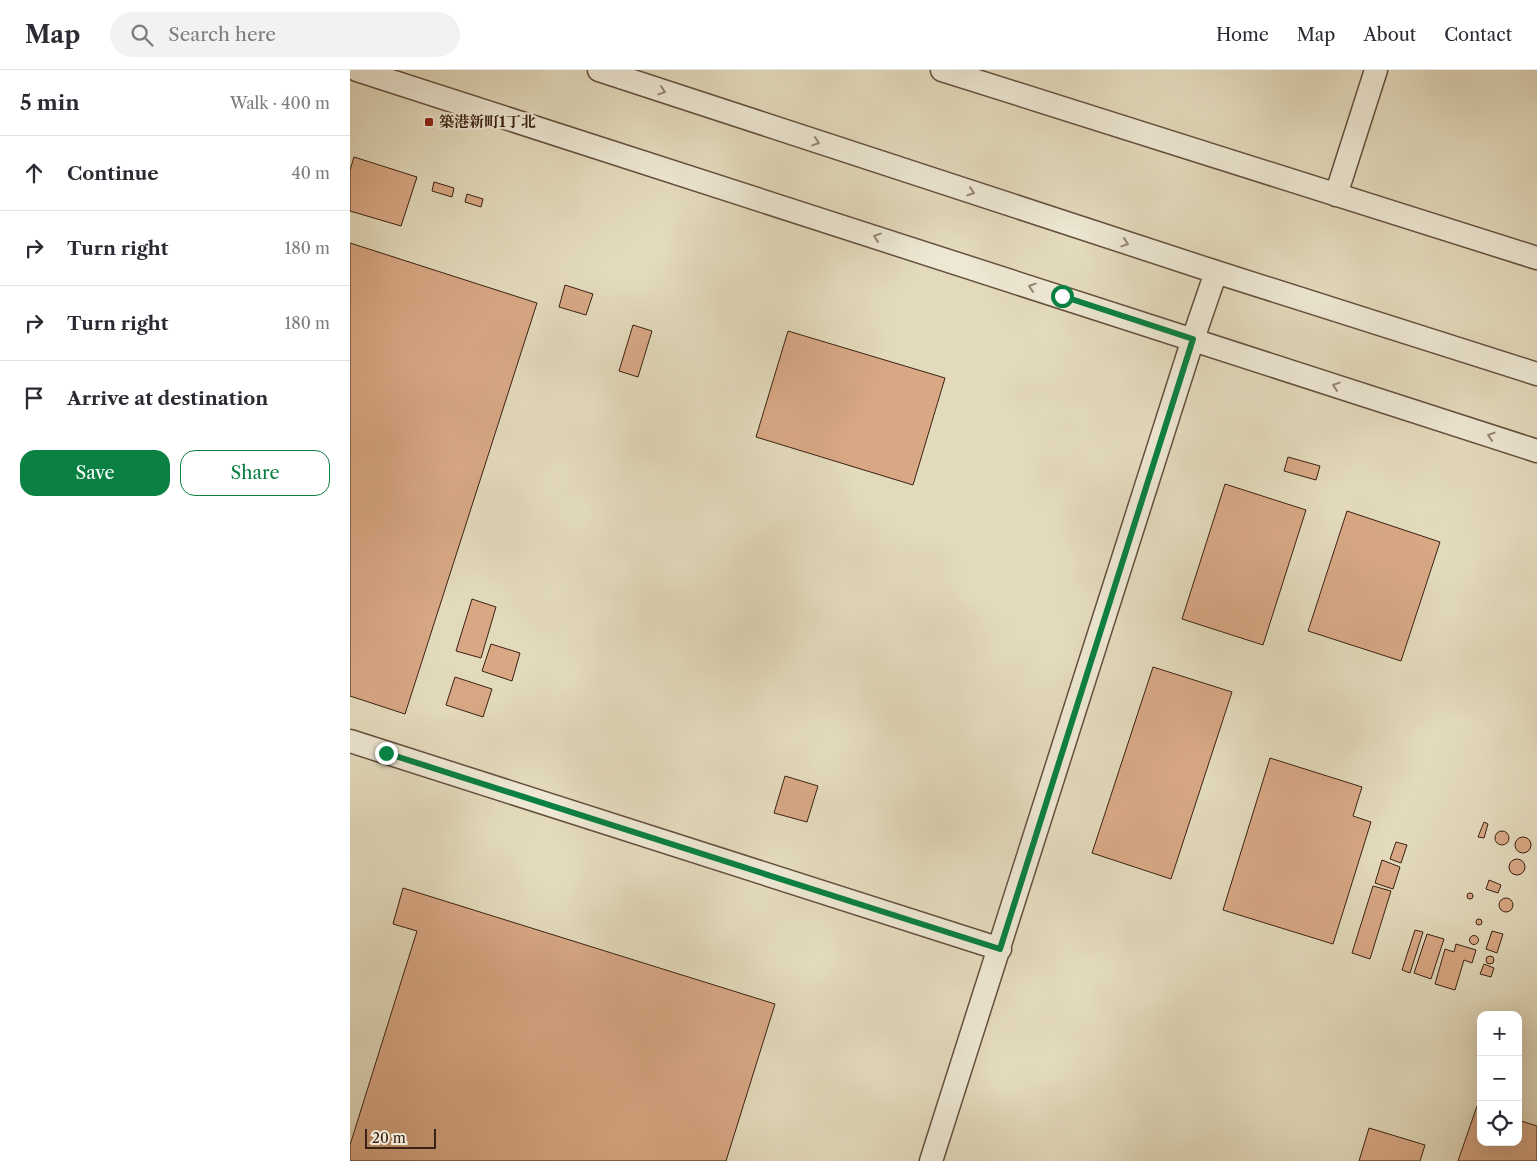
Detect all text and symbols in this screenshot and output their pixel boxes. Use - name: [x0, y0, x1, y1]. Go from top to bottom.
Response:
- search box: [110, 12, 460, 57]
- text: Map: [25, 20, 80, 49]
- icon: search: [128, 21, 156, 49]
- text: Search here: [168, 23, 276, 46]
- text: Home: [1216, 24, 1269, 46]
- text: Map: [1297, 24, 1335, 46]
- text: About: [1363, 24, 1416, 46]
- text: Contact: [1444, 24, 1512, 46]
- one-way arrow: [657, 85, 666, 95]
- text: 5 min: [20, 90, 80, 115]
- text: Walk · 400 m: [230, 93, 330, 113]
- place label: 築港新町1丁北: [439, 112, 536, 131]
- marker: 築港新町1丁北: [423, 116, 435, 128]
- one-way arrow: [812, 136, 820, 146]
- icon: ahead: [20, 159, 48, 187]
- text: Continue: [67, 162, 159, 185]
- text: 40 m: [291, 163, 330, 183]
- one-way arrow: [966, 187, 974, 197]
- one-way arrow: [873, 233, 882, 243]
- icon: right: [20, 234, 48, 262]
- text: Turn right: [67, 237, 168, 260]
- one-way arrow: [1121, 237, 1129, 247]
- text: 180 m: [284, 238, 330, 258]
- one-way arrow: [1028, 283, 1036, 293]
- route start: [1051, 285, 1074, 308]
- icon: right: [20, 309, 48, 337]
- text: Turn right: [67, 312, 168, 335]
- text: 180 m: [284, 313, 330, 333]
- one-way arrow: [1332, 381, 1341, 391]
- icon: arrive: [20, 384, 48, 412]
- text: Arrive at destination: [67, 387, 268, 410]
- one-way arrow: [1487, 432, 1495, 442]
- button: Save: [20, 450, 170, 496]
- button: Share: [180, 450, 330, 496]
- route end: [375, 742, 398, 765]
- map controls: [1477, 1011, 1522, 1146]
- button: +: [1477, 1011, 1522, 1056]
- button: −: [1477, 1056, 1522, 1101]
- button: locate: [1477, 1101, 1522, 1146]
- scale bar: [365, 1126, 436, 1149]
- text: 20 m: [372, 1129, 406, 1147]

